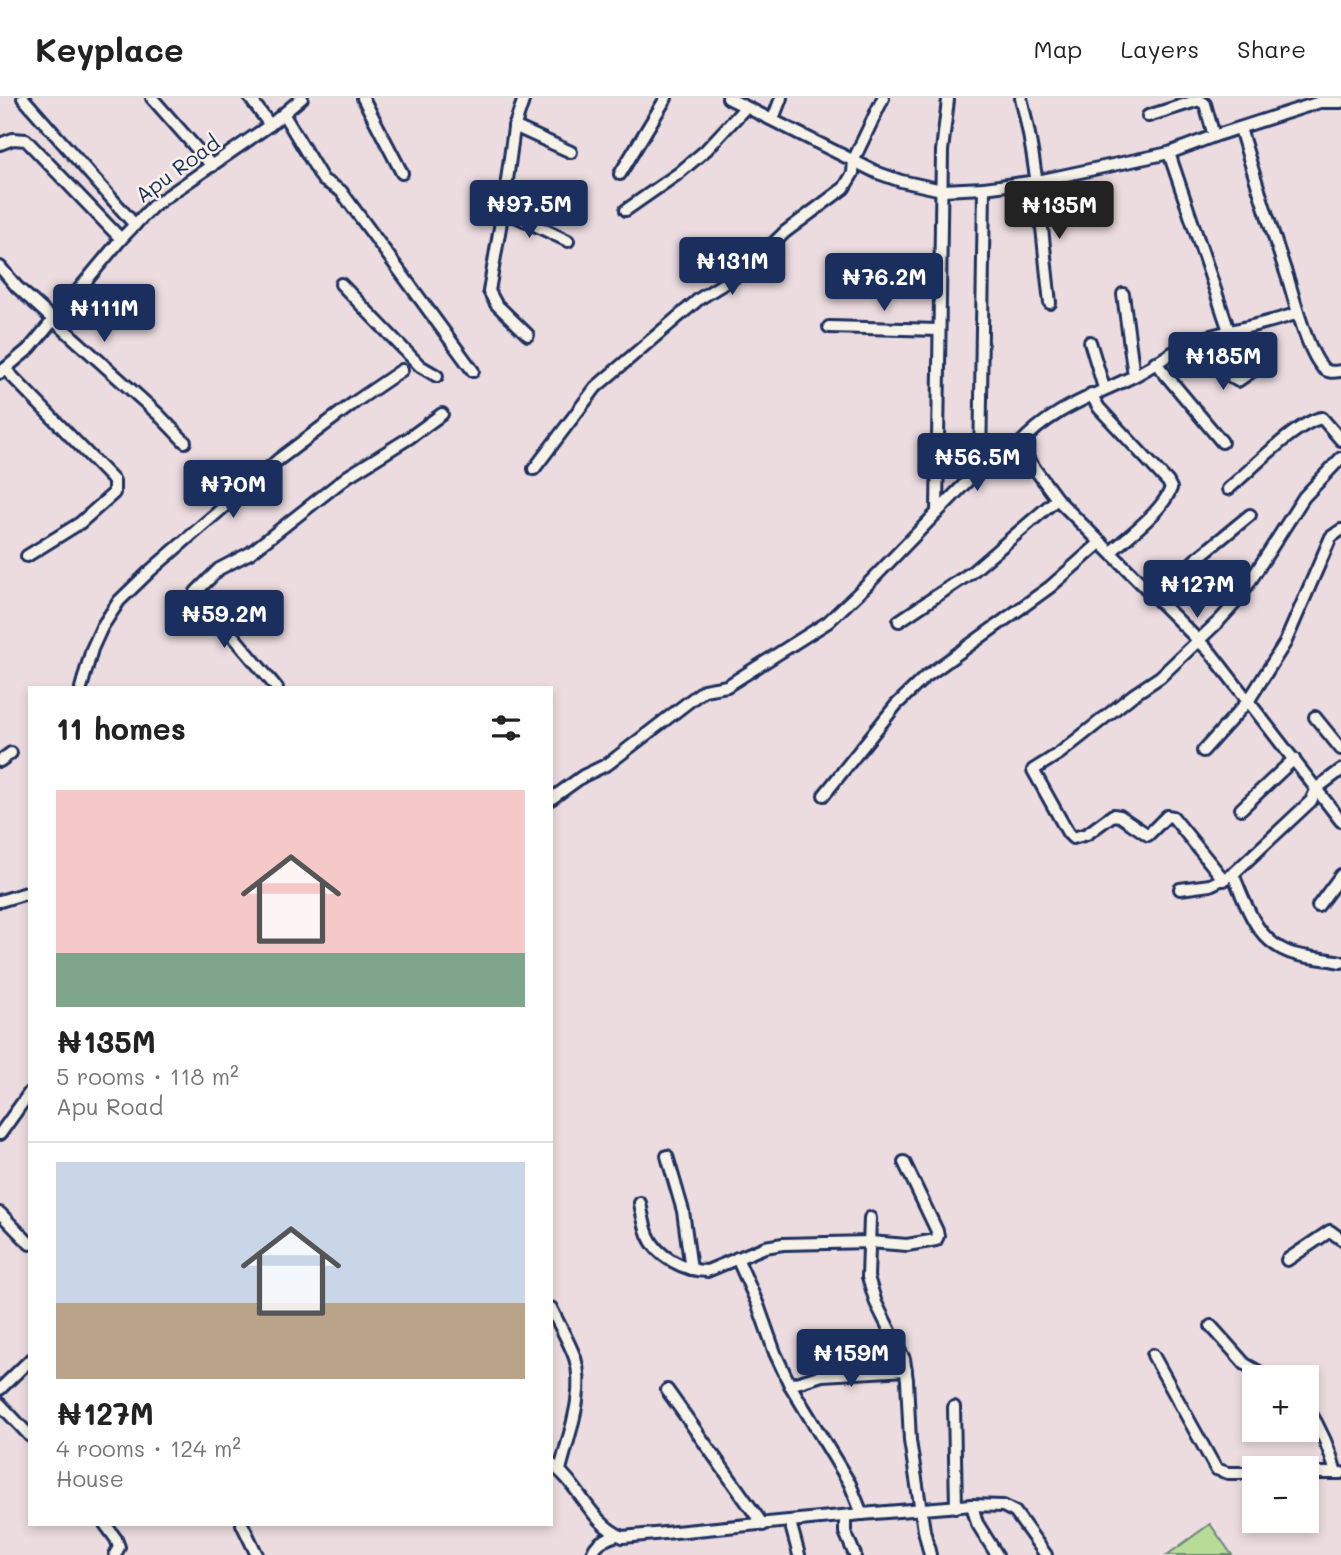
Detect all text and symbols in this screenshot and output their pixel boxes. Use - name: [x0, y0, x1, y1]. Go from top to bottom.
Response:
- text: Keyplace: [35, 27, 184, 70]
- text: Map: [1034, 33, 1082, 64]
- text: Layers: [1120, 33, 1199, 64]
- text: Share: [1237, 33, 1306, 64]
- street label: Apu Road: [129, 128, 225, 208]
- pin: ₦97.5M: [472, 180, 586, 240]
- pin: ₦135M: [1010, 181, 1108, 241]
- text: ₦97.5M: [486, 188, 572, 218]
- text: ₦135M: [1021, 189, 1097, 219]
- pin: ₦131M: [683, 238, 781, 297]
- text: ₦131M: [695, 245, 769, 275]
- pin: ₦76.2M: [827, 254, 941, 313]
- text: ₦76.2M: [841, 261, 927, 291]
- pin: ₦111M: [55, 285, 153, 344]
- text: ₦111M: [69, 292, 139, 322]
- pin: ₦185M: [1174, 332, 1272, 392]
- text: ₦185M: [1184, 340, 1262, 370]
- pin: ₦56.5M: [920, 434, 1034, 493]
- text: ₦56.5M: [933, 441, 1021, 471]
- pin: ₦70M: [192, 460, 274, 520]
- text: ₦70M: [200, 468, 266, 498]
- pin: ₦127M: [1148, 560, 1246, 620]
- text: ₦127M: [1159, 568, 1235, 598]
- pin: ₦59.2M: [167, 590, 281, 650]
- text: ₦59.2M: [181, 598, 267, 628]
- text: 11 homes: [56, 708, 186, 748]
- icon: filters: [487, 709, 525, 747]
- icon: home: [228, 836, 354, 962]
- text: ₦135M: [56, 1021, 156, 1061]
- text: 5 rooms · 118 m²: [56, 1061, 239, 1091]
- text: Apu Road: [56, 1091, 163, 1121]
- icon: home: [228, 1208, 354, 1334]
- pin: ₦159M: [802, 1330, 900, 1389]
- text: ₦159M: [813, 1337, 889, 1367]
- map controls: [1242, 1365, 1319, 1533]
- button: +: [1242, 1365, 1319, 1442]
- text: ₦127M: [56, 1393, 154, 1433]
- text: 4 rooms · 124 m²: [56, 1433, 241, 1463]
- button: −: [1242, 1456, 1319, 1533]
- text: House: [56, 1463, 124, 1493]

